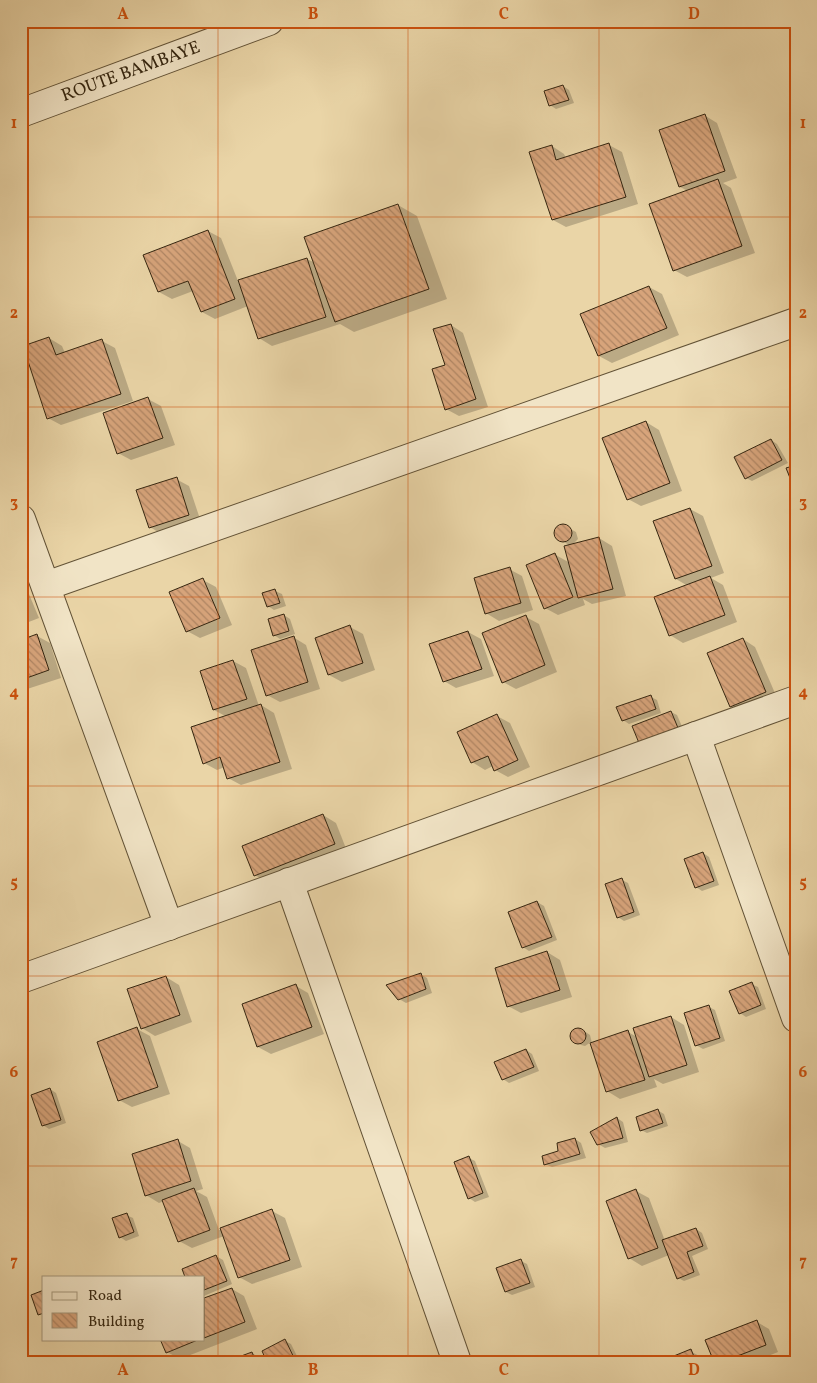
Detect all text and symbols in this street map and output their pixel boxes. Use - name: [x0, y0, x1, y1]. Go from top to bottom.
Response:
- text: A: [117, 4, 129, 26]
- text: B: [308, 4, 319, 26]
- text: C: [499, 4, 509, 26]
- text: D: [688, 4, 700, 26]
- street label: ROUTE BAMBAYE: [58, 35, 204, 109]
- text: 1: [11, 113, 17, 135]
- text: 1: [800, 113, 806, 135]
- text: 2: [10, 303, 18, 325]
- text: 2: [799, 303, 807, 325]
- text: 3: [10, 492, 18, 514]
- text: 3: [799, 492, 807, 514]
- text: 4: [9, 682, 19, 704]
- text: 4: [798, 682, 808, 704]
- text: 5: [10, 872, 18, 894]
- text: 5: [799, 872, 807, 894]
- text: 6: [10, 1062, 19, 1084]
- text: 6: [799, 1062, 808, 1084]
- text: 7: [10, 1251, 18, 1273]
- text: 7: [799, 1251, 807, 1273]
- legend: [42, 1276, 205, 1340]
- text: Road: [88, 1286, 122, 1307]
- text: Building: [88, 1312, 145, 1333]
- text: A: [117, 1360, 129, 1382]
- text: B: [308, 1360, 319, 1382]
- text: C: [499, 1360, 509, 1382]
- text: D: [688, 1360, 700, 1382]

